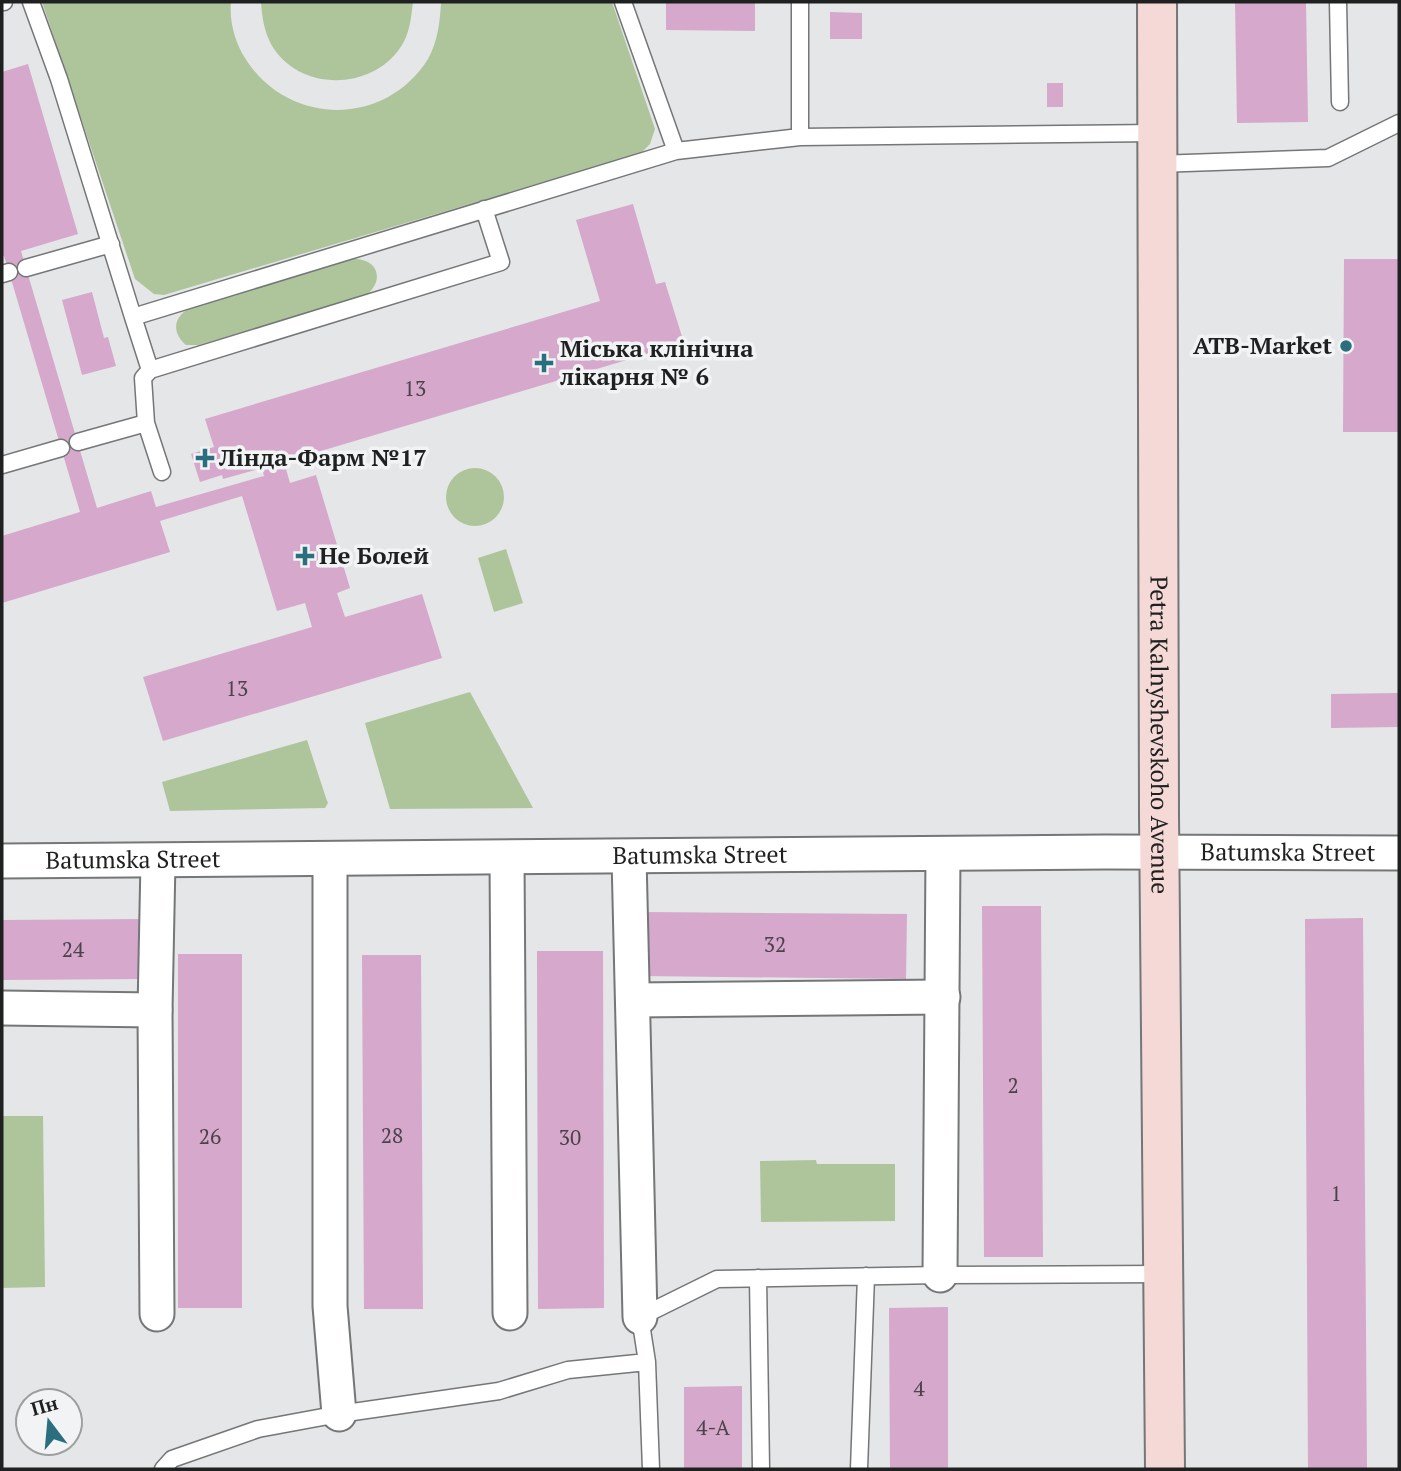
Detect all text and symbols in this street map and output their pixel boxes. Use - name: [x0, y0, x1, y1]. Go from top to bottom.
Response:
- place label: ATB-Market: [1193, 329, 1332, 361]
- place label: Міська клінічна лікарня № 6: [560, 332, 754, 392]
- marker: ATB-Market: [1338, 338, 1354, 354]
- marker: Міська клінічна лікарня № 6: [534, 353, 554, 373]
- house number: 13: [404, 374, 426, 402]
- place label: Лінда-Фарм №17: [218, 441, 427, 473]
- marker: Лінда-Фарм №17: [197, 450, 213, 466]
- place label: Не Болей: [319, 539, 429, 571]
- marker: Не Болей: [297, 548, 313, 564]
- street label: Petra Kalnyshevskoho Avenue: [1143, 576, 1177, 894]
- house number: 13: [226, 674, 248, 702]
- street label: Batumska Street: [1200, 835, 1376, 868]
- street label: Batumska Street: [612, 838, 788, 871]
- street label: Batumska Street: [45, 842, 221, 876]
- house number: 32: [764, 930, 786, 958]
- house number: 24: [62, 935, 85, 963]
- house number: 2: [1007, 1071, 1019, 1099]
- house number: 28: [381, 1121, 403, 1149]
- house number: 26: [199, 1122, 221, 1150]
- house number: 30: [559, 1123, 581, 1151]
- house number: 1: [1330, 1179, 1342, 1207]
- house number: 4: [913, 1374, 925, 1402]
- north arrow: [14, 1387, 84, 1457]
- text: Пн: [28, 1389, 61, 1421]
- house number: 4-А: [696, 1413, 730, 1441]

